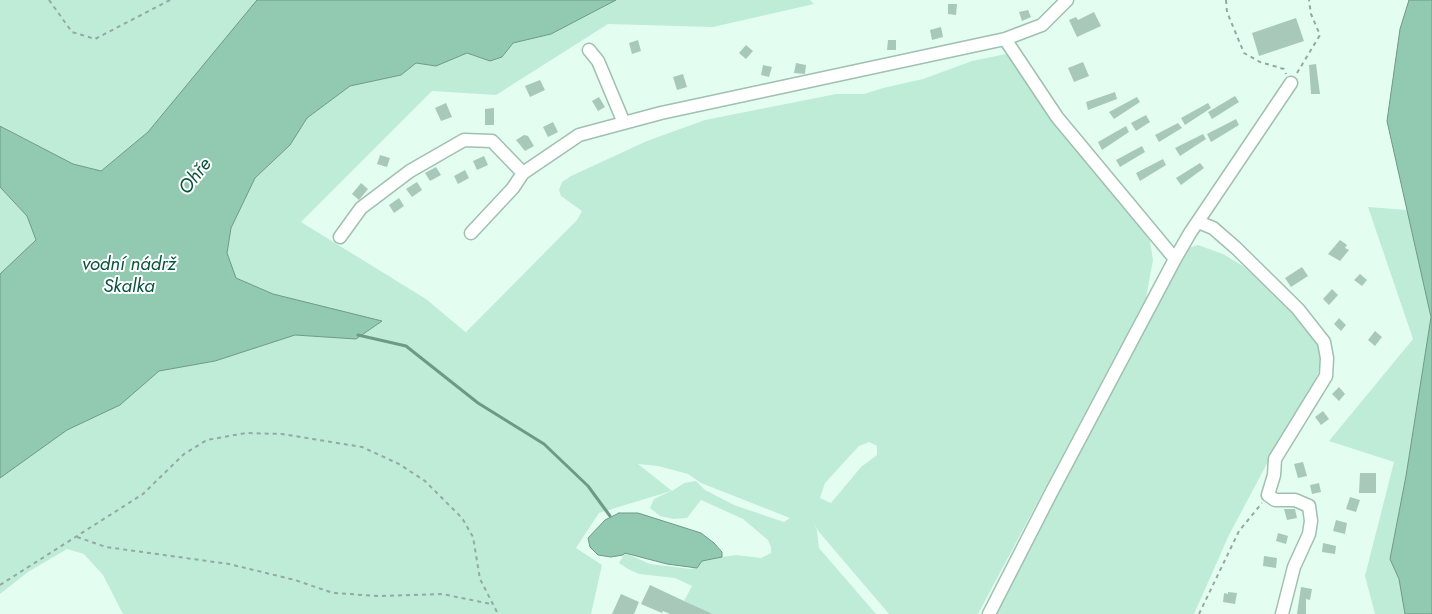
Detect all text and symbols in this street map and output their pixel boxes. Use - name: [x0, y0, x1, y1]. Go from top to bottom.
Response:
- water label: Ohře: [175, 154, 217, 200]
- water label: vodní nádrž Skalka: [82, 254, 176, 298]

